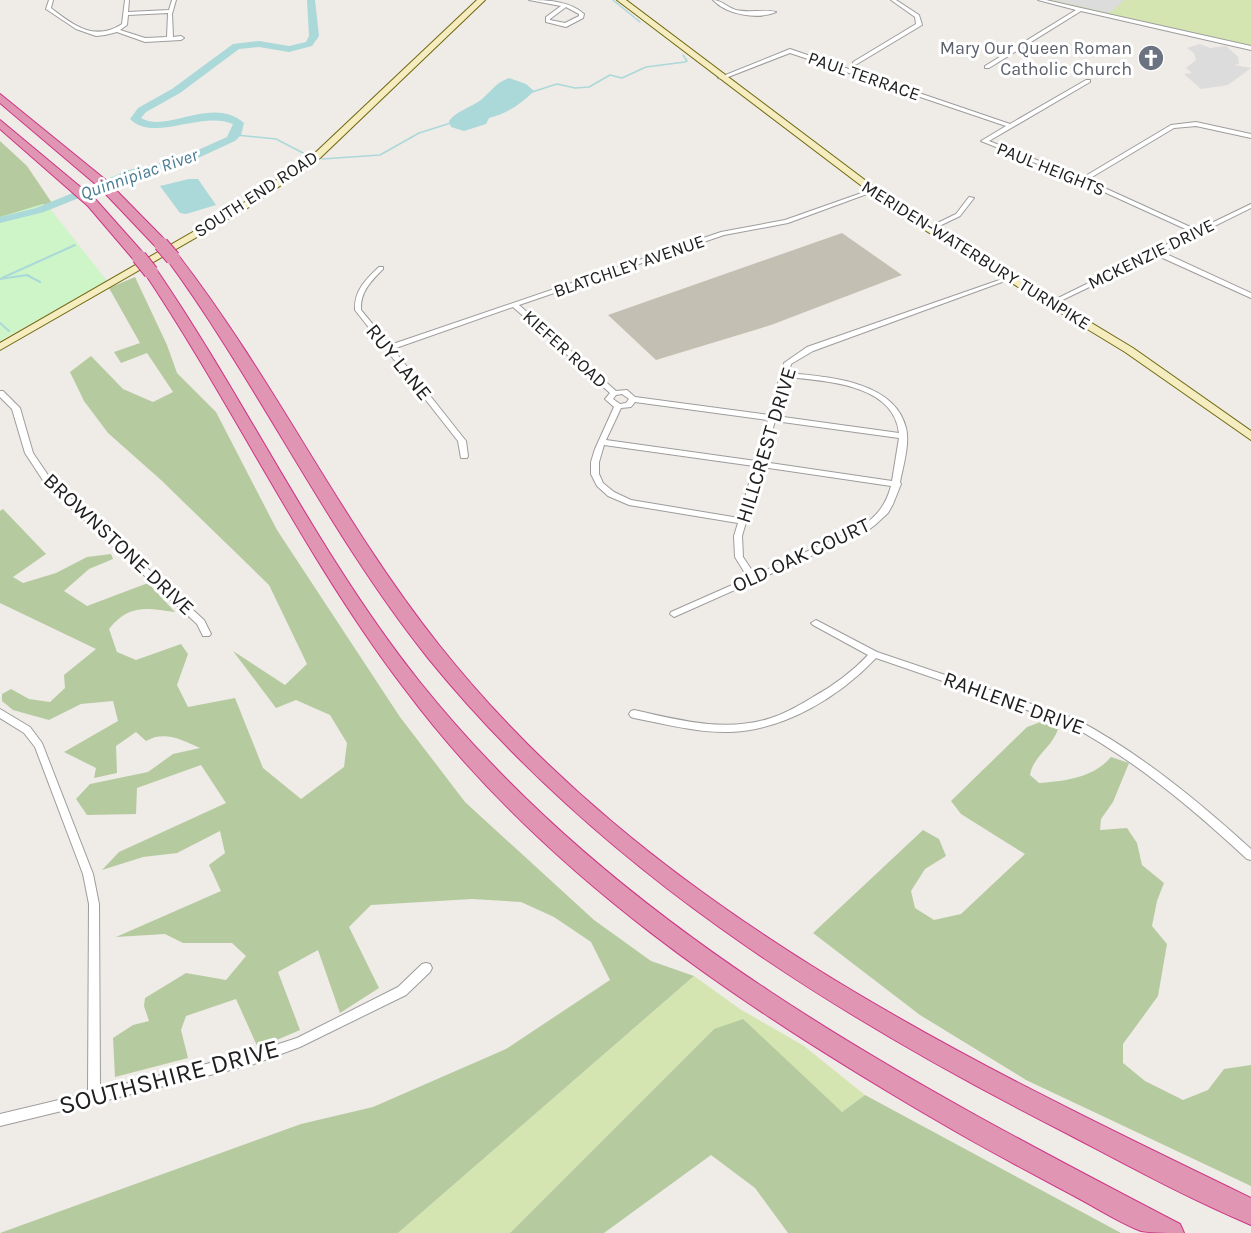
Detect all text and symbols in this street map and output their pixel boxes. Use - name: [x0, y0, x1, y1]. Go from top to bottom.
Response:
- place label: Mary Our Queen Roman Catholic Church: [940, 37, 1132, 80]
- church icon: Mary Our Queen Roman Catholic Church: [1136, 43, 1166, 73]
- street label: PAUL TERRACE: [805, 47, 923, 105]
- street label: PAUL HEIGHTS: [994, 137, 1108, 201]
- water label: Quinnipiac River: [77, 143, 201, 204]
- street label: SOUTH END ROAD: [190, 146, 322, 242]
- street label: MERIDEN-WATERBURY TURNPIKE: [858, 175, 1094, 335]
- street label: MCKENZIE DRIVE: [1084, 214, 1218, 294]
- street label: BLATCHLEY AVENUE: [551, 230, 707, 302]
- street label: KIEFER ROAD: [518, 305, 612, 393]
- street label: RUY LANE: [361, 319, 437, 405]
- street label: HILLCREST DRIVE: [731, 364, 801, 526]
- street label: BROWNSTONE DRIVE: [39, 468, 199, 620]
- street label: OLD OAK COURT: [728, 512, 874, 597]
- street label: RAHLENE DRIVE: [940, 666, 1088, 740]
- street label: SOUTHSHIRE DRIVE: [56, 1033, 282, 1121]

